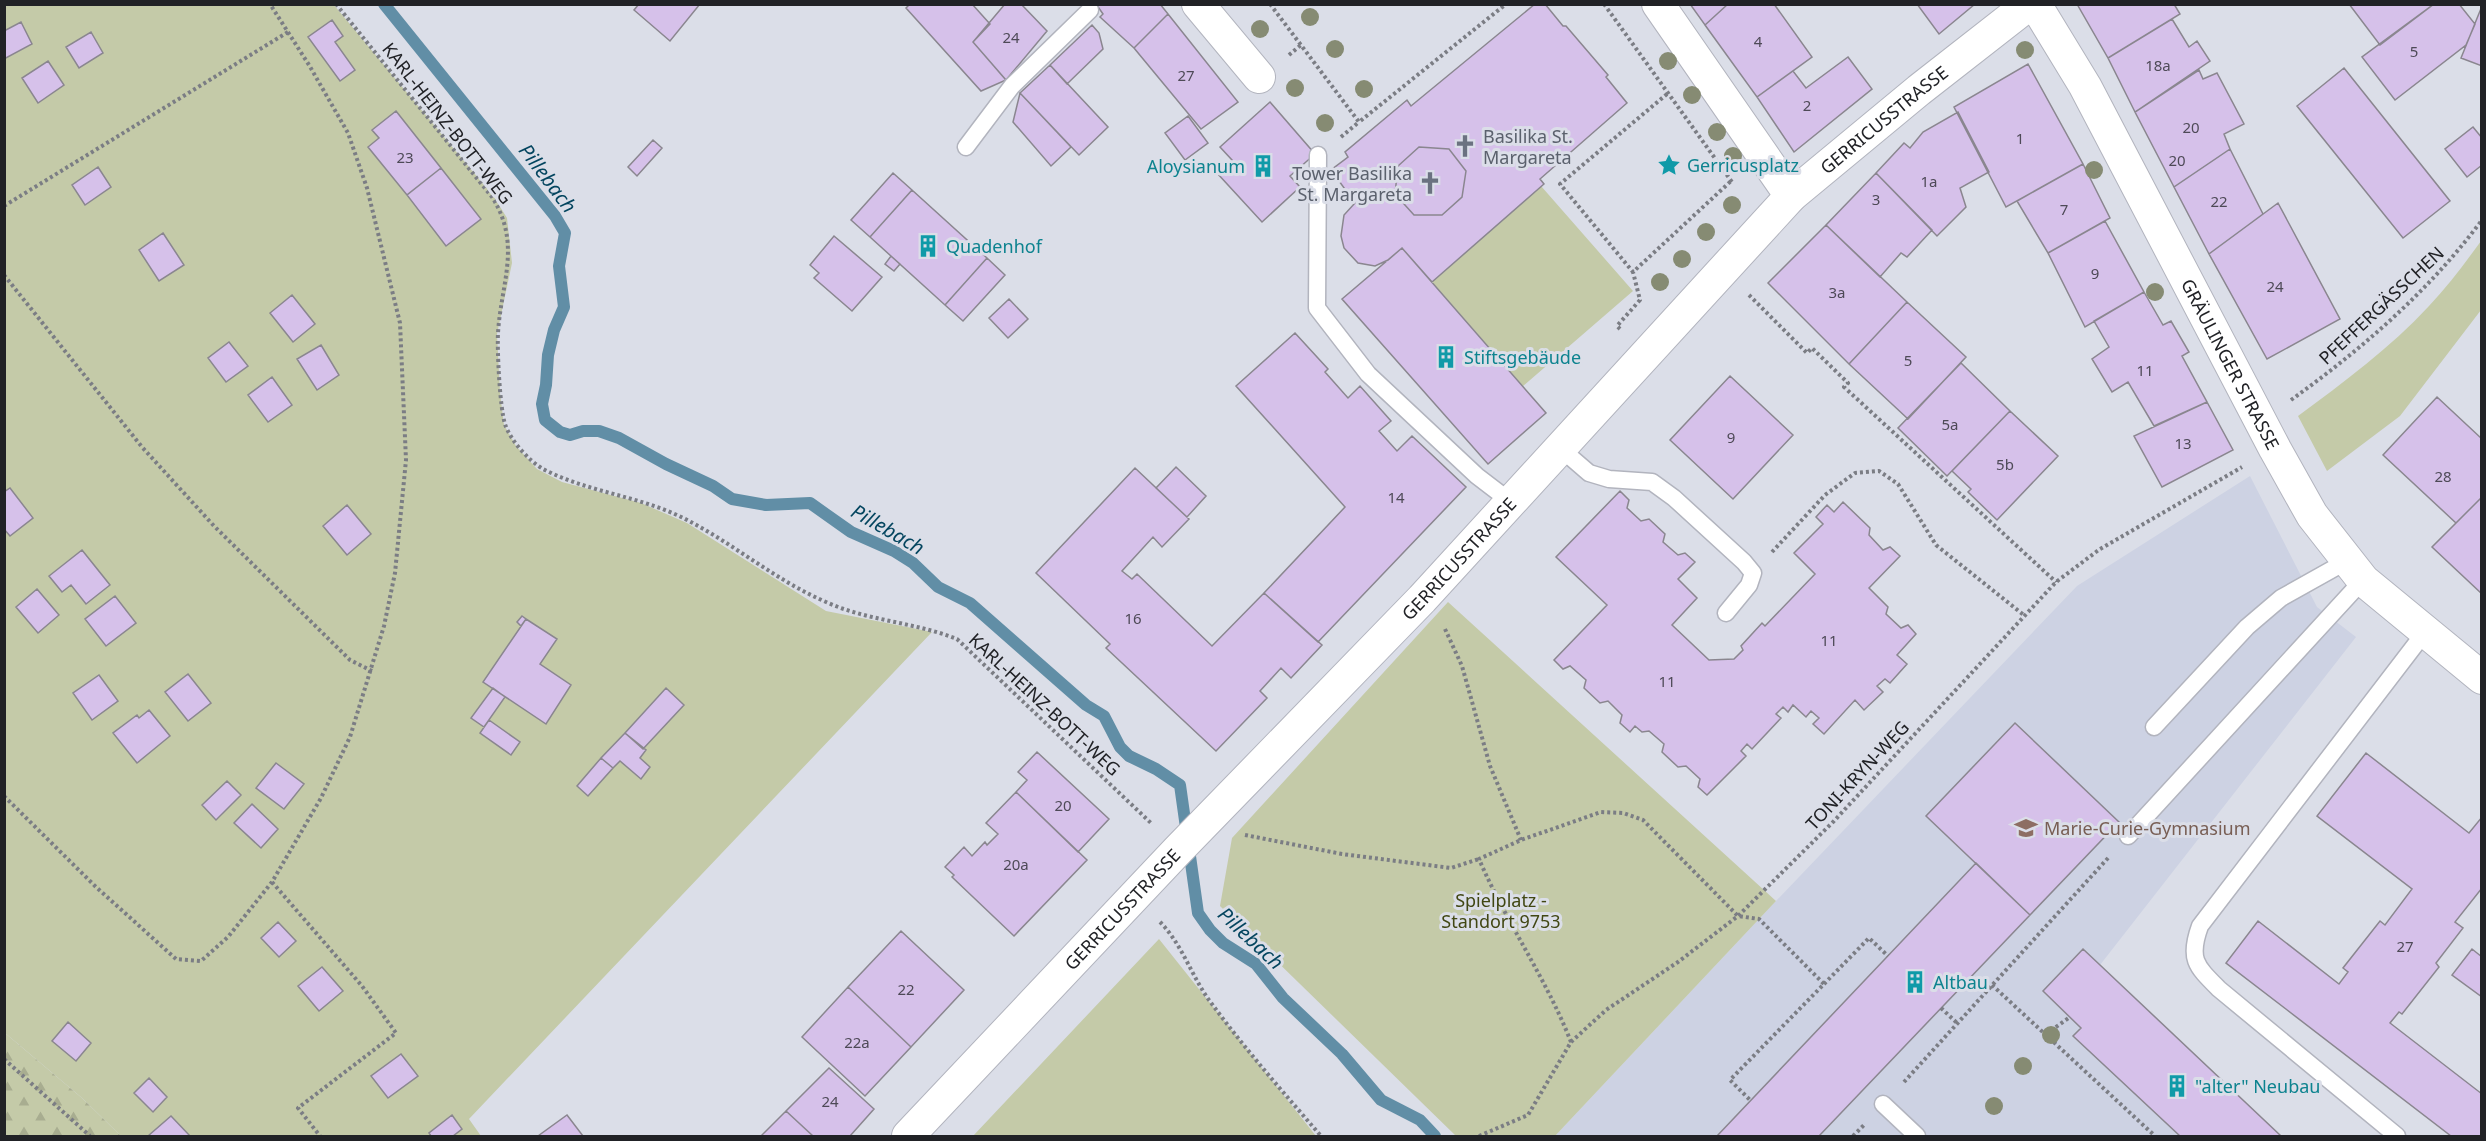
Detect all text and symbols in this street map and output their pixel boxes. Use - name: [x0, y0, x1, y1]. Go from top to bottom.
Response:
- house number: 24: [1002, 27, 1020, 47]
- house number: 4: [1754, 31, 1763, 51]
- street label: KARL-HEINZ-BOTT-WEG: [377, 37, 519, 209]
- house number: 5: [2410, 41, 2418, 61]
- house number: 18a: [2145, 55, 2171, 75]
- street label: GERRICUSSTRASSE: [1815, 60, 1953, 179]
- house number: 27: [1177, 65, 1195, 85]
- house number: 2: [1803, 95, 1811, 115]
- house number: 20: [2182, 117, 2200, 137]
- place label: Basilika St. Margareta: [1483, 124, 1573, 169]
- house number: 1: [2016, 128, 2024, 148]
- church icon: Basilika St. Margareta: [1452, 133, 1478, 159]
- water label: Pillebach: [513, 138, 583, 218]
- house number: 23: [396, 147, 414, 167]
- house number: 20: [2168, 150, 2186, 170]
- place icon: Gerricusplatz: [1656, 152, 1682, 178]
- building icon: Aloysianum: [1250, 153, 1276, 179]
- place label: Gerricusplatz: [1687, 153, 1799, 177]
- place label: Aloysianum: [1147, 154, 1245, 178]
- place label: Tower Basilika St. Margareta: [1292, 161, 1412, 206]
- church icon: Tower Basilika St. Margareta: [1417, 170, 1443, 196]
- house number: 1a: [1921, 171, 1938, 191]
- house number: 3: [1872, 189, 1880, 209]
- house number: 22: [2210, 191, 2228, 211]
- house number: 7: [2060, 199, 2068, 219]
- building icon: Quadenhof: [915, 233, 941, 259]
- place label: Quadenhof: [946, 234, 1043, 258]
- street label: PFEFFERGÄSSCHEN: [2313, 241, 2449, 369]
- house number: 9: [2091, 263, 2099, 283]
- street label: GRÄULINGER STRASSE: [2176, 275, 2285, 454]
- house number: 24: [2266, 276, 2284, 296]
- house number: 3a: [1829, 282, 1846, 302]
- building icon: Stiftsgebäude: [1433, 344, 1459, 370]
- place label: Stiftsgebäude: [1464, 345, 1581, 369]
- house number: 5: [1904, 350, 1912, 370]
- house number: 11: [2136, 360, 2154, 380]
- house number: 5a: [1942, 414, 1959, 434]
- house number: 9: [1727, 427, 1735, 447]
- house number: 13: [2174, 433, 2192, 453]
- house number: 5b: [1996, 454, 2014, 474]
- house number: 28: [2434, 466, 2452, 486]
- house number: 14: [1387, 487, 1405, 507]
- street label: GERRICUSSTRASSE: [1396, 492, 1521, 625]
- water label: Pillebach: [846, 497, 930, 561]
- house number: 16: [1124, 608, 1142, 628]
- street label: KARL-HEINZ-BOTT-WEG: [964, 627, 1126, 781]
- house number: 11: [1820, 630, 1838, 650]
- house number: 11: [1658, 671, 1676, 691]
- street label: TONI-KRYN-WEG: [1800, 715, 1914, 835]
- house number: 20: [1054, 795, 1072, 815]
- school or university icon: Marie-Curie-Gymnasium: [2013, 815, 2039, 841]
- place label: Marie-Curie-Gymnasium: [2044, 816, 2251, 840]
- street label: GERRICUSSTRASSE: [1059, 843, 1185, 975]
- house number: 20a: [1003, 854, 1029, 874]
- park label: Spielplatz - Standort 9753: [1441, 888, 1561, 933]
- water label: Pillebach: [1212, 901, 1290, 975]
- house number: 27: [2396, 936, 2414, 956]
- building icon: Altbau: [1902, 969, 1928, 995]
- place label: Altbau: [1933, 970, 1988, 994]
- house number: 22: [897, 979, 915, 999]
- house number: 22a: [844, 1032, 870, 1052]
- building icon: "alter" Neubau: [2164, 1073, 2190, 1099]
- place label: "alter" Neubau: [2195, 1074, 2320, 1098]
- house number: 24: [821, 1091, 839, 1111]

